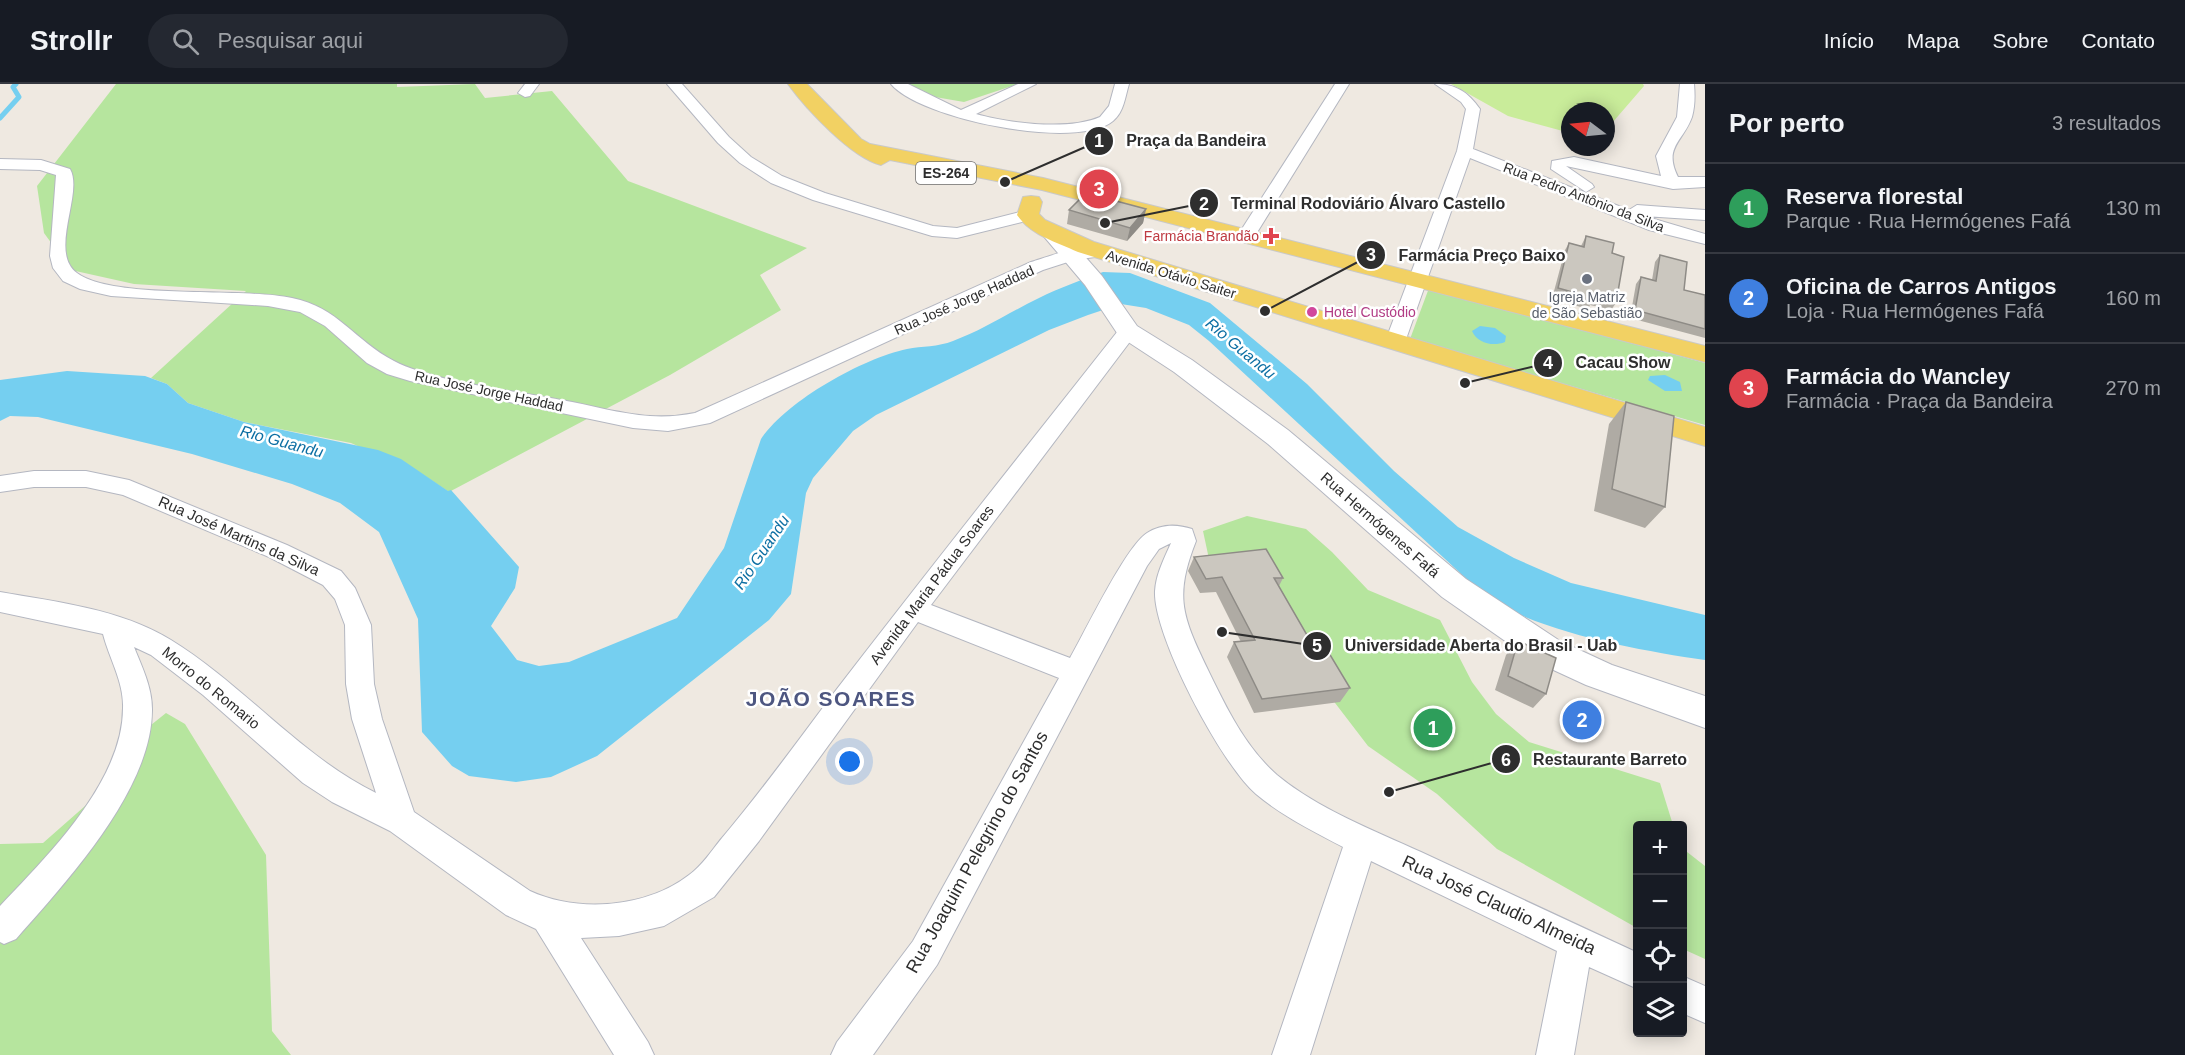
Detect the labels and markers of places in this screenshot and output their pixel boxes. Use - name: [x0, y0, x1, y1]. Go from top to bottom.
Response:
- callout: Praça da Bandeira: [1084, 124, 1277, 158]
- pin: 3: [1080, 166, 1118, 212]
- callout: Terminal Rodoviário Álvaro Castello: [1189, 186, 1518, 220]
- place label: Farmácia Brandão: [1144, 228, 1259, 244]
- marker: Farmácia Brandão: [1264, 229, 1278, 243]
- callout: Farmácia Preço Baixo: [1356, 238, 1577, 272]
- marker: Igreja Matriz de São Sebastião: [1580, 272, 1594, 286]
- place label: Igreja Matriz de São Sebastião: [1532, 289, 1642, 321]
- place label: Hotel Custódio: [1324, 304, 1416, 320]
- marker: Hotel Custódio: [1305, 305, 1319, 319]
- callout: Cacau Show: [1533, 346, 1682, 380]
- callout: Universidade Aberta do Brasil - Uab: [1302, 629, 1629, 663]
- pin: 2: [1562, 698, 1602, 742]
- pin: 1: [1414, 706, 1452, 750]
- callout: Restaurante Barreto: [1491, 742, 1699, 776]

